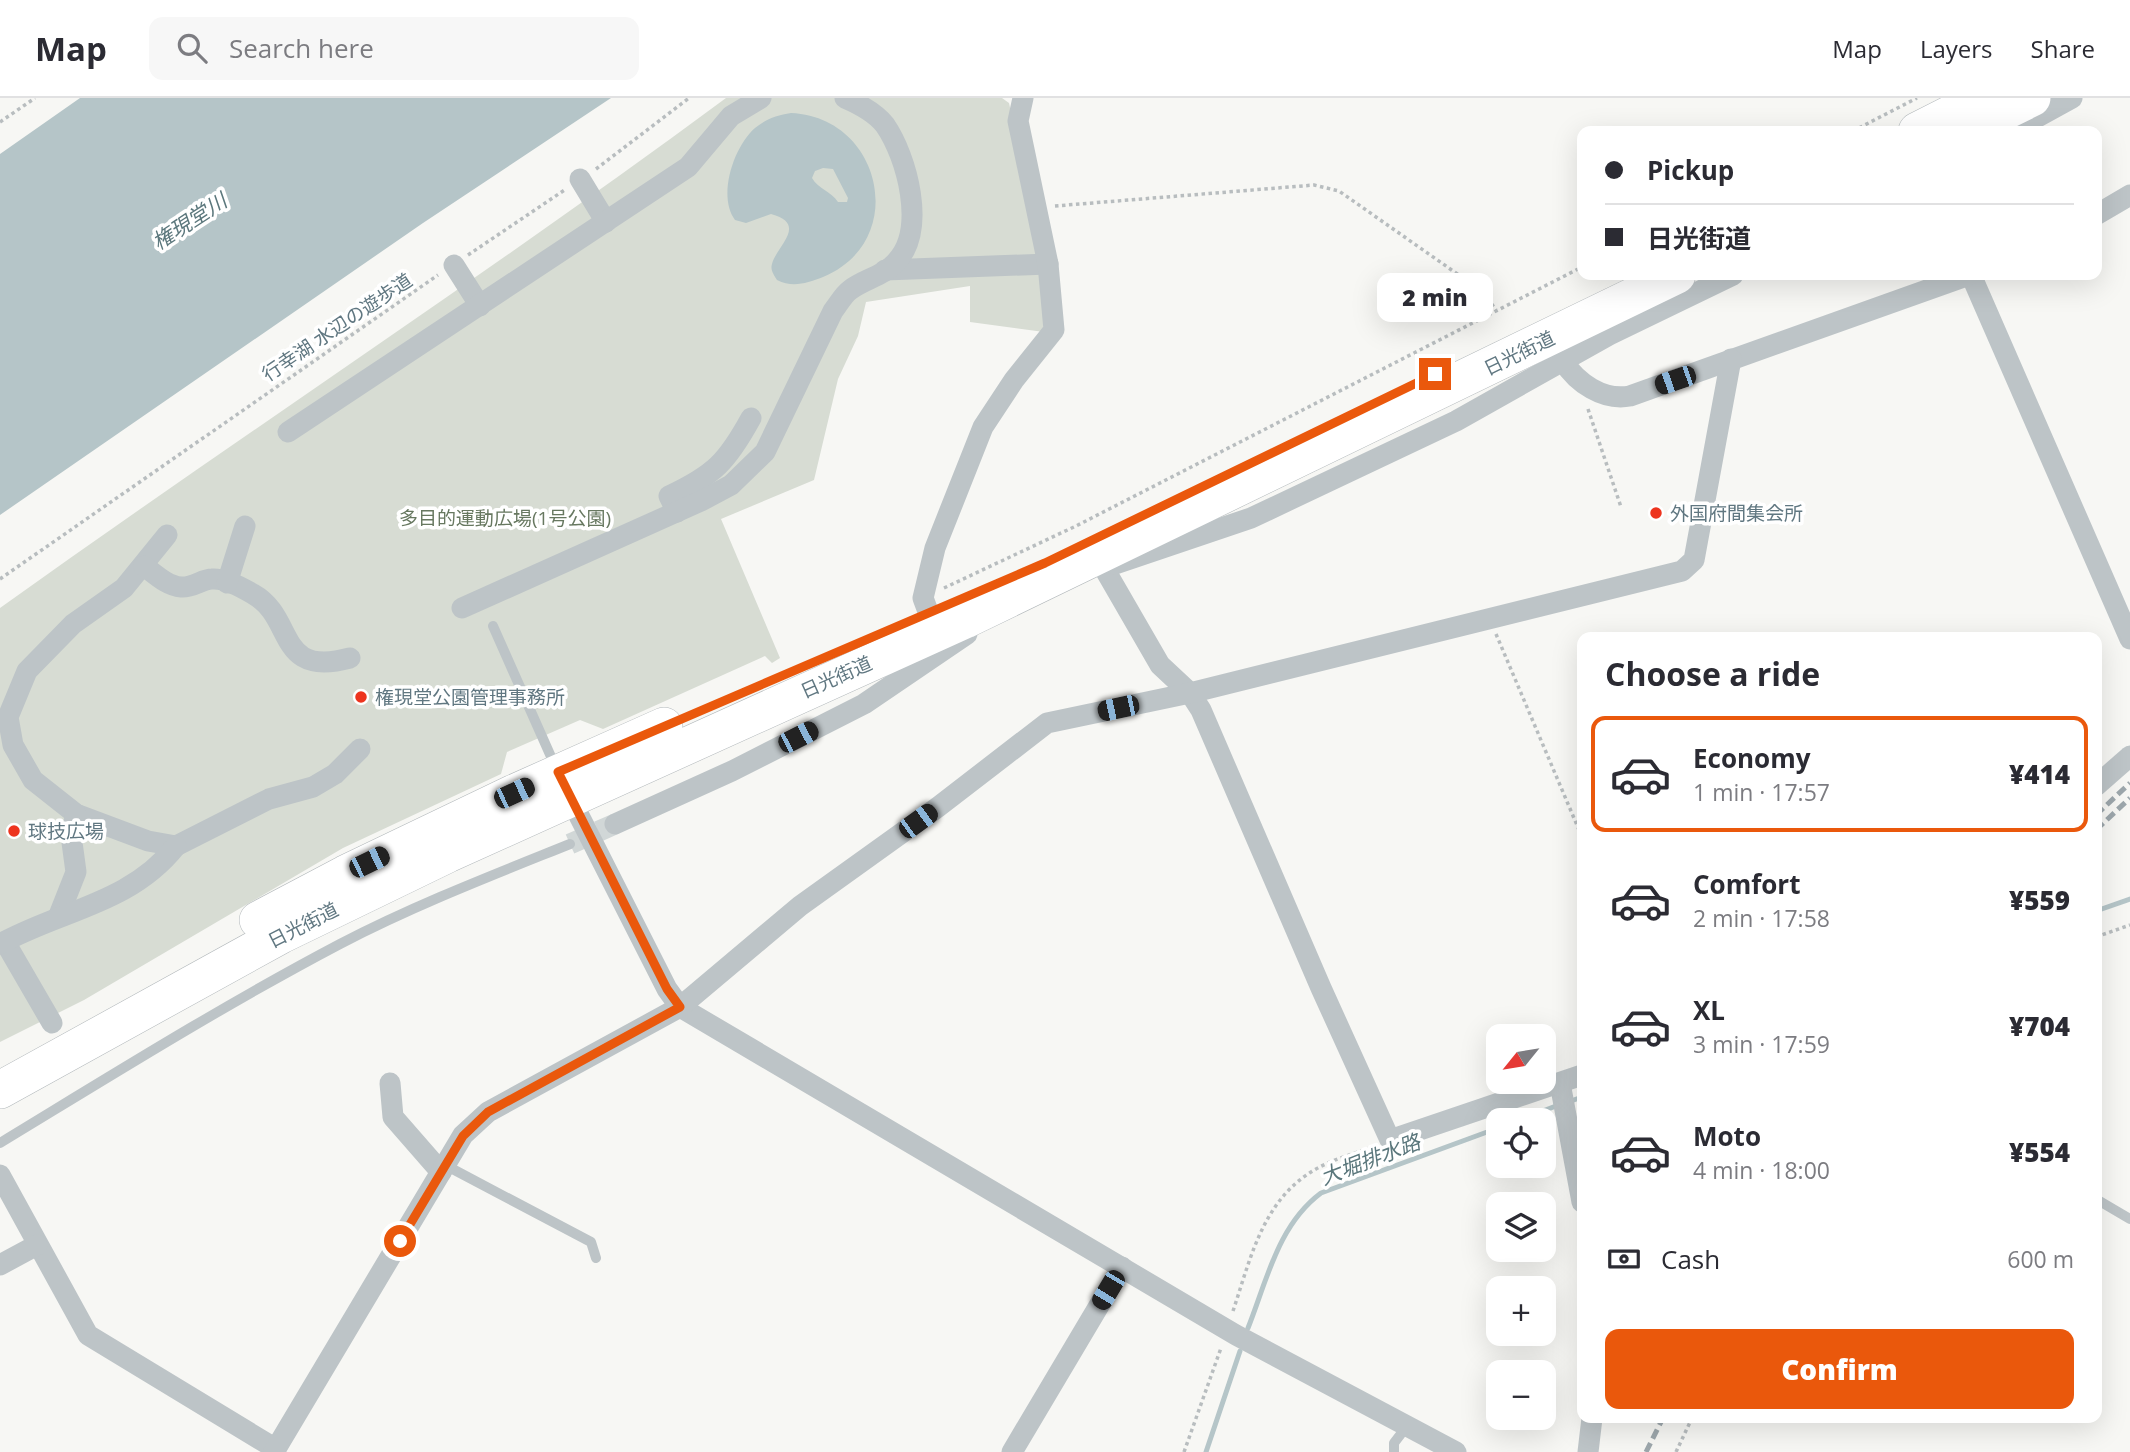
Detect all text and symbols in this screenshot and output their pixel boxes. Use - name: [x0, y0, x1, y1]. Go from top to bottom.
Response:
- search box: [149, 17, 639, 80]
- text: Map: [35, 26, 107, 71]
- icon: search: [173, 29, 211, 67]
- text: Search here: [229, 30, 374, 66]
- text: Map: [1832, 32, 1882, 65]
- text: Layers: [1920, 32, 1993, 65]
- text: Share: [2031, 32, 2095, 65]
- text: Pickup: [1647, 152, 1734, 188]
- water label: 権現堂川: [146, 185, 234, 256]
- text: 日光街道: [1647, 220, 1751, 256]
- street label: 行幸湖 水辺の遊歩道: [257, 267, 417, 387]
- callout: 2 min: [1377, 272, 1493, 322]
- text: 2 min: [1402, 281, 1468, 313]
- street label: 日光街道: [1479, 325, 1559, 381]
- route end: [1419, 358, 1451, 390]
- car: [1652, 363, 1699, 397]
- place label: 外国府間集会所: [1670, 500, 1803, 526]
- park label: 多目的運動広場(1号公園): [399, 505, 611, 531]
- marker: 外国府間集会所: [1648, 505, 1664, 521]
- street label: 日光街道: [796, 650, 876, 704]
- text: Choose a ride: [1605, 652, 1820, 695]
- place label: 権現堂公園管理事務所: [375, 684, 565, 710]
- marker: 権現堂公園管理事務所: [353, 689, 369, 705]
- car: [1096, 693, 1141, 723]
- car: [775, 718, 822, 756]
- text: Economy: [1693, 740, 1811, 776]
- icon: car: [1609, 743, 1672, 806]
- text: ¥414: [2009, 756, 2070, 792]
- car: [491, 775, 538, 811]
- text: 1 min · 17:57: [1693, 776, 1830, 808]
- car: [895, 800, 942, 842]
- place label: 球技広場: [28, 818, 104, 844]
- marker: 球技広場: [6, 823, 22, 839]
- car: [346, 843, 393, 881]
- text: Comfort: [1693, 866, 1800, 902]
- icon: car: [1609, 869, 1672, 932]
- text: ¥559: [2009, 882, 2070, 918]
- street label: 日光街道: [263, 896, 343, 954]
- text: 2 min · 17:58: [1693, 902, 1830, 934]
- text: XL: [1693, 992, 1725, 1028]
- icon: car: [1609, 995, 1672, 1058]
- text: ¥704: [2009, 1008, 2070, 1044]
- north arrow: [1486, 1024, 1556, 1094]
- map controls: [1486, 1024, 1556, 1430]
- text: 3 min · 17:59: [1693, 1028, 1830, 1060]
- button: locate: [1486, 1108, 1556, 1178]
- text: Moto: [1693, 1118, 1761, 1154]
- icon: car: [1609, 1121, 1672, 1184]
- water label: 大堀排水路: [1316, 1126, 1426, 1191]
- text: ¥554: [2009, 1134, 2070, 1170]
- text: 4 min · 18:00: [1693, 1154, 1830, 1186]
- button: layers: [1486, 1192, 1556, 1262]
- route start: [384, 1225, 416, 1257]
- icon: cash: [1605, 1240, 1643, 1278]
- text: Cash: [1661, 1241, 1720, 1277]
- text: 600 m: [2007, 1243, 2074, 1275]
- car: [1089, 1267, 1128, 1313]
- button: +: [1486, 1276, 1556, 1346]
- button: Confirm: [1605, 1329, 2074, 1409]
- button: −: [1486, 1360, 1556, 1430]

